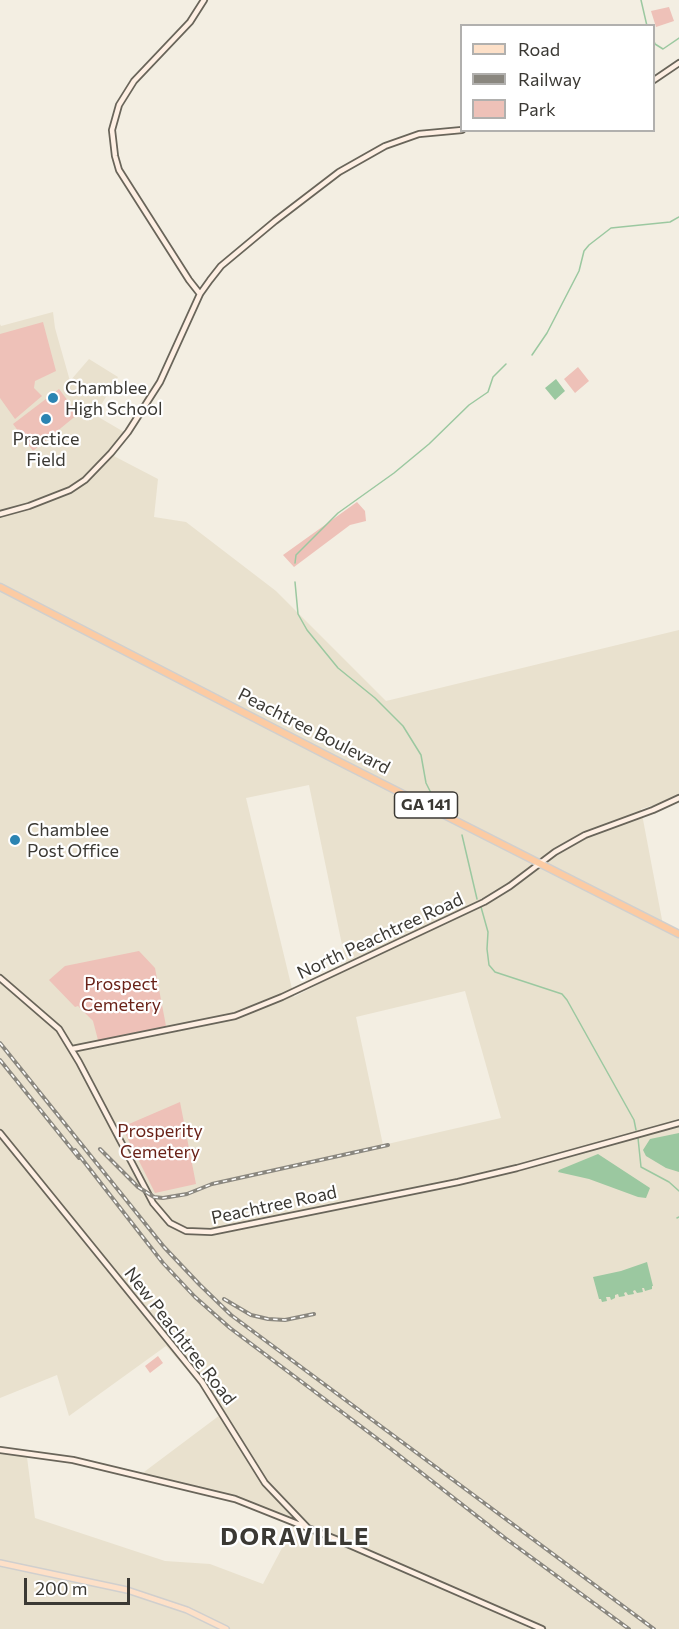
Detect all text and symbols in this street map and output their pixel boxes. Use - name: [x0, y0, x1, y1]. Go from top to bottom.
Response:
- legend: [460, 24, 655, 132]
- text: Road: [518, 38, 560, 60]
- text: Railway: [518, 68, 581, 90]
- text: Park: [518, 98, 556, 120]
- place label: Chamblee High School: [65, 377, 162, 420]
- marker: Chamblee High School: [46, 391, 60, 405]
- marker: Practice Field: [39, 412, 53, 426]
- place label: Practice Field: [12, 428, 80, 470]
- street label: Peachtree Boulevard: [234, 683, 394, 779]
- road number: GA 141: [394, 792, 458, 818]
- place label: Chamblee Post Office: [27, 819, 119, 862]
- marker: Chamblee Post Office: [8, 833, 22, 847]
- street label: North Peachtree Road: [294, 888, 466, 984]
- park label: Prospect Cemetery: [81, 973, 161, 1016]
- park label: Prosperity Cemetery: [117, 1120, 203, 1162]
- street label: Peachtree Road: [209, 1181, 339, 1229]
- street label: New Peachtree Road: [120, 1263, 240, 1409]
- district label: DORAVILLE: [220, 1523, 370, 1551]
- scale bar: [27, 1566, 134, 1604]
- text: 200 m: [35, 1577, 88, 1599]

